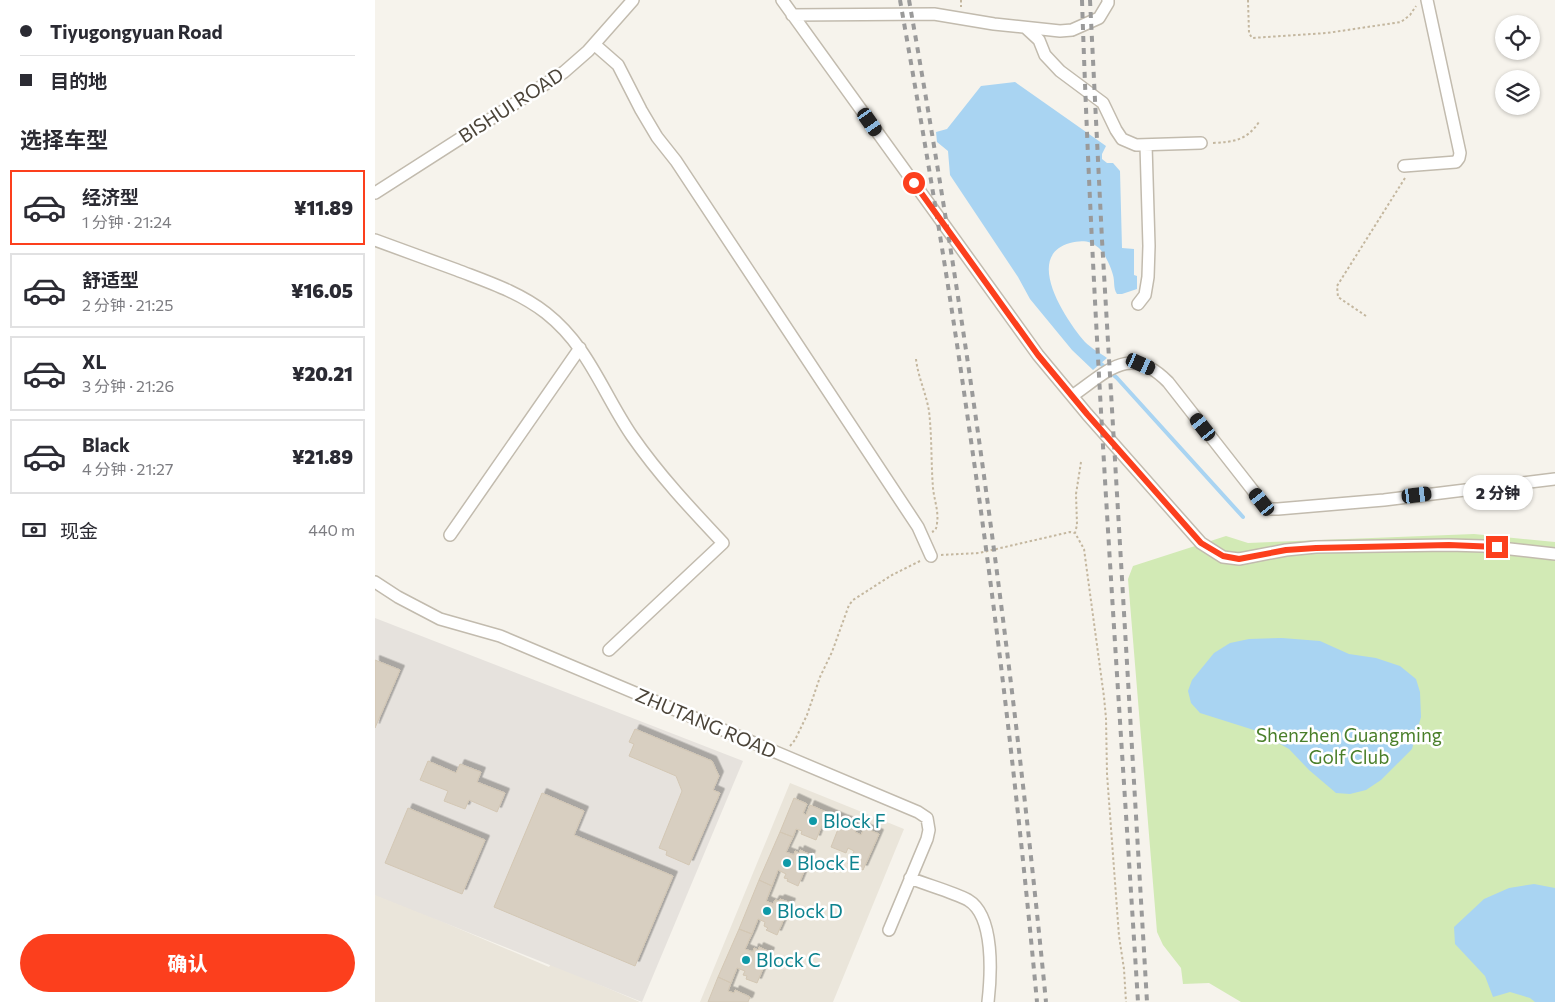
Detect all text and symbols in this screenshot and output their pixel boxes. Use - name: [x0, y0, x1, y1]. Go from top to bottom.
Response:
- map controls: [1495, 15, 1540, 115]
- button: locate: [1495, 15, 1540, 60]
- text: Tiyugongyuan Road: [50, 20, 223, 43]
- street label: BISHUI ROAD: [454, 62, 567, 147]
- text: 目的地: [50, 69, 107, 92]
- button: layers: [1495, 70, 1540, 115]
- car: [855, 105, 884, 139]
- text: 选择车型: [20, 126, 108, 153]
- route start: [903, 172, 925, 194]
- icon: car: [22, 185, 67, 230]
- text: 经济型: [82, 185, 139, 208]
- text: ¥11.89: [294, 196, 353, 219]
- text: 1 分钟 · 21:24: [82, 212, 172, 231]
- icon: car: [22, 268, 67, 313]
- text: 舒适型: [82, 268, 139, 291]
- text: ¥16.05: [291, 279, 353, 302]
- text: 2 分钟 · 21:25: [82, 295, 173, 314]
- text: XL: [82, 350, 107, 373]
- icon: car: [22, 351, 67, 396]
- car: [1124, 351, 1157, 377]
- text: ¥20.21: [292, 362, 353, 385]
- text: 3 分钟 · 21:26: [82, 376, 174, 395]
- car: [1187, 411, 1218, 443]
- text: Black: [82, 433, 130, 456]
- icon: car: [22, 434, 67, 479]
- text: ¥21.89: [292, 445, 353, 468]
- text: 4 分钟 · 21:27: [82, 459, 173, 478]
- callout: 2 分钟: [1462, 474, 1532, 510]
- text: 2 分钟: [1476, 483, 1520, 502]
- car: [1246, 486, 1277, 518]
- car: [1401, 486, 1432, 504]
- icon: cash: [20, 516, 48, 544]
- text: 现金: [60, 519, 98, 542]
- text: 440 m: [308, 520, 355, 539]
- route end: [1486, 536, 1508, 558]
- street label: ZHUTANG ROAD: [632, 682, 780, 763]
- park label: Shenzhen Guangming Golf Club: [1256, 723, 1442, 768]
- place label: Block F: [823, 809, 886, 832]
- marker: Block F: [807, 815, 819, 827]
- place label: Block E: [797, 851, 860, 874]
- marker: Block E: [781, 857, 793, 869]
- place label: Block D: [777, 899, 843, 922]
- marker: Block D: [761, 905, 773, 917]
- button: 确认: [20, 934, 355, 992]
- place label: Block C: [756, 948, 821, 971]
- marker: Block C: [740, 954, 752, 966]

